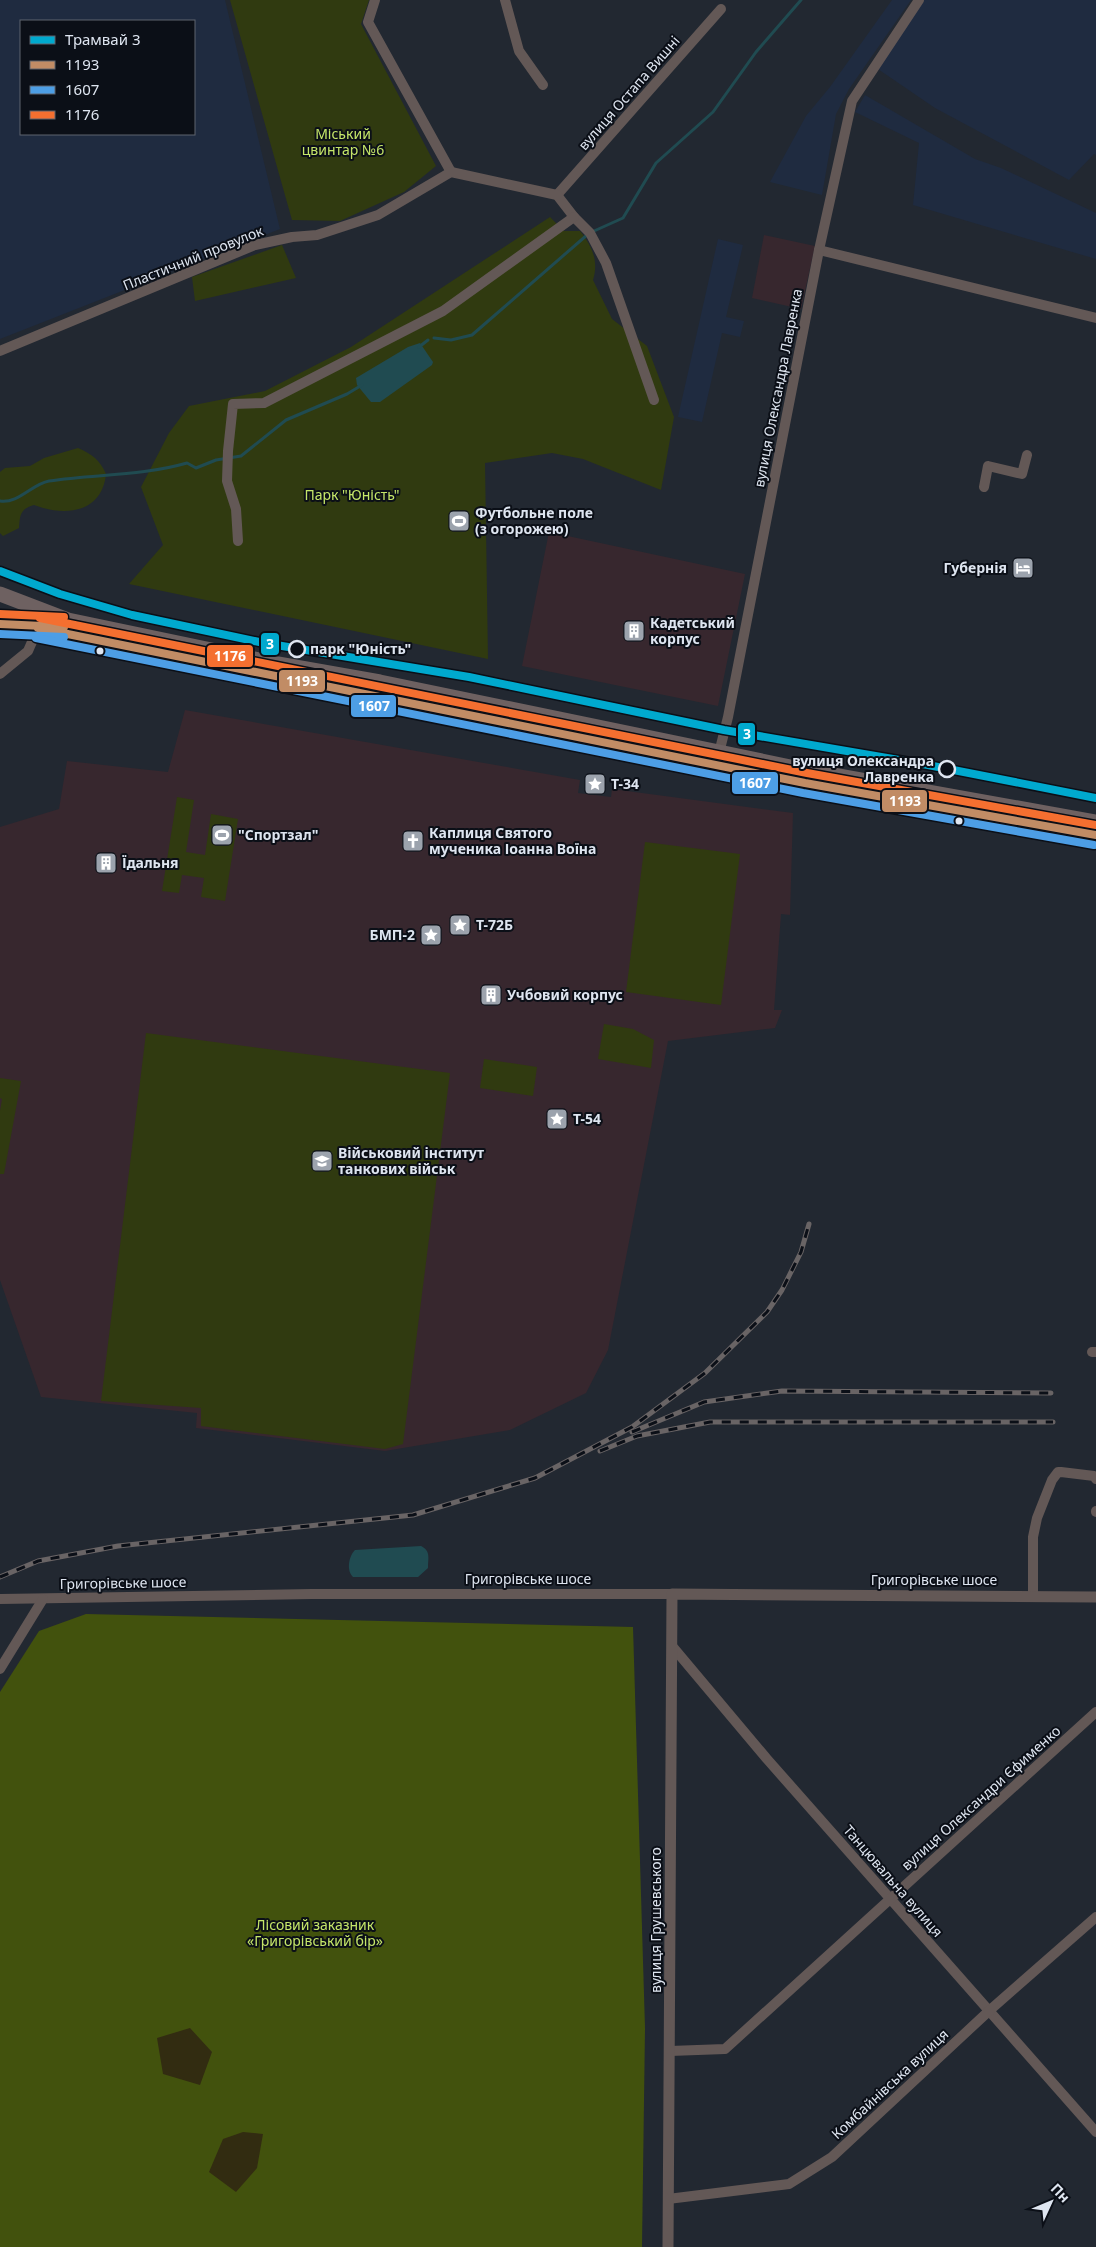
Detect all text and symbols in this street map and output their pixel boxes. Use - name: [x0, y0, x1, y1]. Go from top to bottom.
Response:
- legend: [20, 20, 195, 135]
- text: Трамвай 3: [65, 29, 140, 49]
- street label: вулиця Остапа Вишні: [574, 31, 684, 154]
- text: 1193: [65, 54, 99, 74]
- text: 1607: [65, 79, 99, 99]
- text: 1176: [65, 104, 99, 124]
- park label: Міський цвинтар №6: [302, 124, 384, 159]
- street label: Пластичний провулок: [120, 220, 266, 294]
- street label: вулиця Олександра Лавренка: [749, 287, 806, 489]
- park label: Парк "Юність": [304, 485, 400, 504]
- place label: Футбольне поле (з огорожею): [475, 503, 593, 538]
- sports icon: Футбольне поле (з огорожею): [447, 509, 471, 533]
- hotel icon: Губернія: [1011, 556, 1035, 580]
- place label: Губернія: [943, 558, 1007, 577]
- place label: Кадетський корпус: [650, 613, 735, 648]
- building icon: Кадетський корпус: [622, 619, 646, 643]
- line badge: 3: [260, 632, 280, 656]
- text: 3: [266, 634, 274, 653]
- place label: парк "Юність": [310, 639, 411, 658]
- marker: парк "Юність": [288, 640, 306, 658]
- line badge: 1176: [206, 644, 254, 668]
- unlabelled marker: [95, 646, 105, 656]
- text: 1176: [214, 646, 246, 665]
- line badge: 1193: [278, 669, 326, 693]
- text: 1193: [286, 671, 318, 690]
- line badge: 1607: [350, 694, 397, 718]
- text: 1607: [358, 696, 390, 715]
- line badge: 3: [737, 722, 756, 746]
- text: 3: [743, 724, 751, 743]
- place label: вулиця Олександра Лавренка: [792, 751, 934, 786]
- marker: вулиця Олександра Лавренка: [938, 760, 956, 778]
- line badge: 1607: [731, 771, 779, 795]
- place icon: T-34: [583, 772, 607, 796]
- text: 1607: [739, 773, 771, 792]
- place label: T-34: [611, 774, 639, 793]
- line badge: 1193: [881, 789, 928, 813]
- text: 1193: [889, 791, 921, 810]
- unlabelled marker: [954, 816, 964, 826]
- sports icon: "Спортзал": [210, 823, 234, 847]
- place label: Каплиця Святого мученика Іоанна Воїна: [429, 823, 596, 858]
- place label: "Спортзал": [238, 825, 318, 844]
- church icon: Каплиця Святого мученика Іоанна Воїна: [401, 829, 425, 853]
- building icon: Їдальня: [94, 851, 118, 875]
- place label: Їдальня: [122, 853, 179, 872]
- place icon: Т-72Б: [448, 913, 472, 937]
- place label: Т-72Б: [476, 915, 513, 934]
- place icon: БМП-2: [419, 923, 443, 947]
- place label: БМП-2: [370, 925, 415, 944]
- building icon: Учбовий корпус: [479, 983, 503, 1007]
- place label: Учбовий корпус: [507, 985, 623, 1004]
- place icon: Т-54: [545, 1107, 569, 1131]
- place label: Т-54: [573, 1109, 601, 1128]
- place label: Військовий інститут танкових військ: [338, 1143, 484, 1178]
- school or university icon: Військовий інститут танкових військ: [310, 1149, 334, 1173]
- street label: Григорівське шосе: [465, 1569, 592, 1588]
- street label: Григорівське шосе: [871, 1570, 998, 1589]
- street label: Григорівське шосе: [60, 1572, 187, 1593]
- street label: вулиця Олександри Єфименко: [897, 1721, 1064, 1874]
- street label: Танцювальна вулиця: [839, 1821, 947, 1941]
- street label: вулиця Грушевського: [646, 1847, 665, 1993]
- park label: Лісовий заказник «Григорівський бір»: [247, 1915, 383, 1950]
- street label: Комбайнівська вулиця: [827, 2024, 952, 2143]
- north arrow: [1026, 2177, 1076, 2227]
- text: Пн: [1047, 2179, 1074, 2206]

